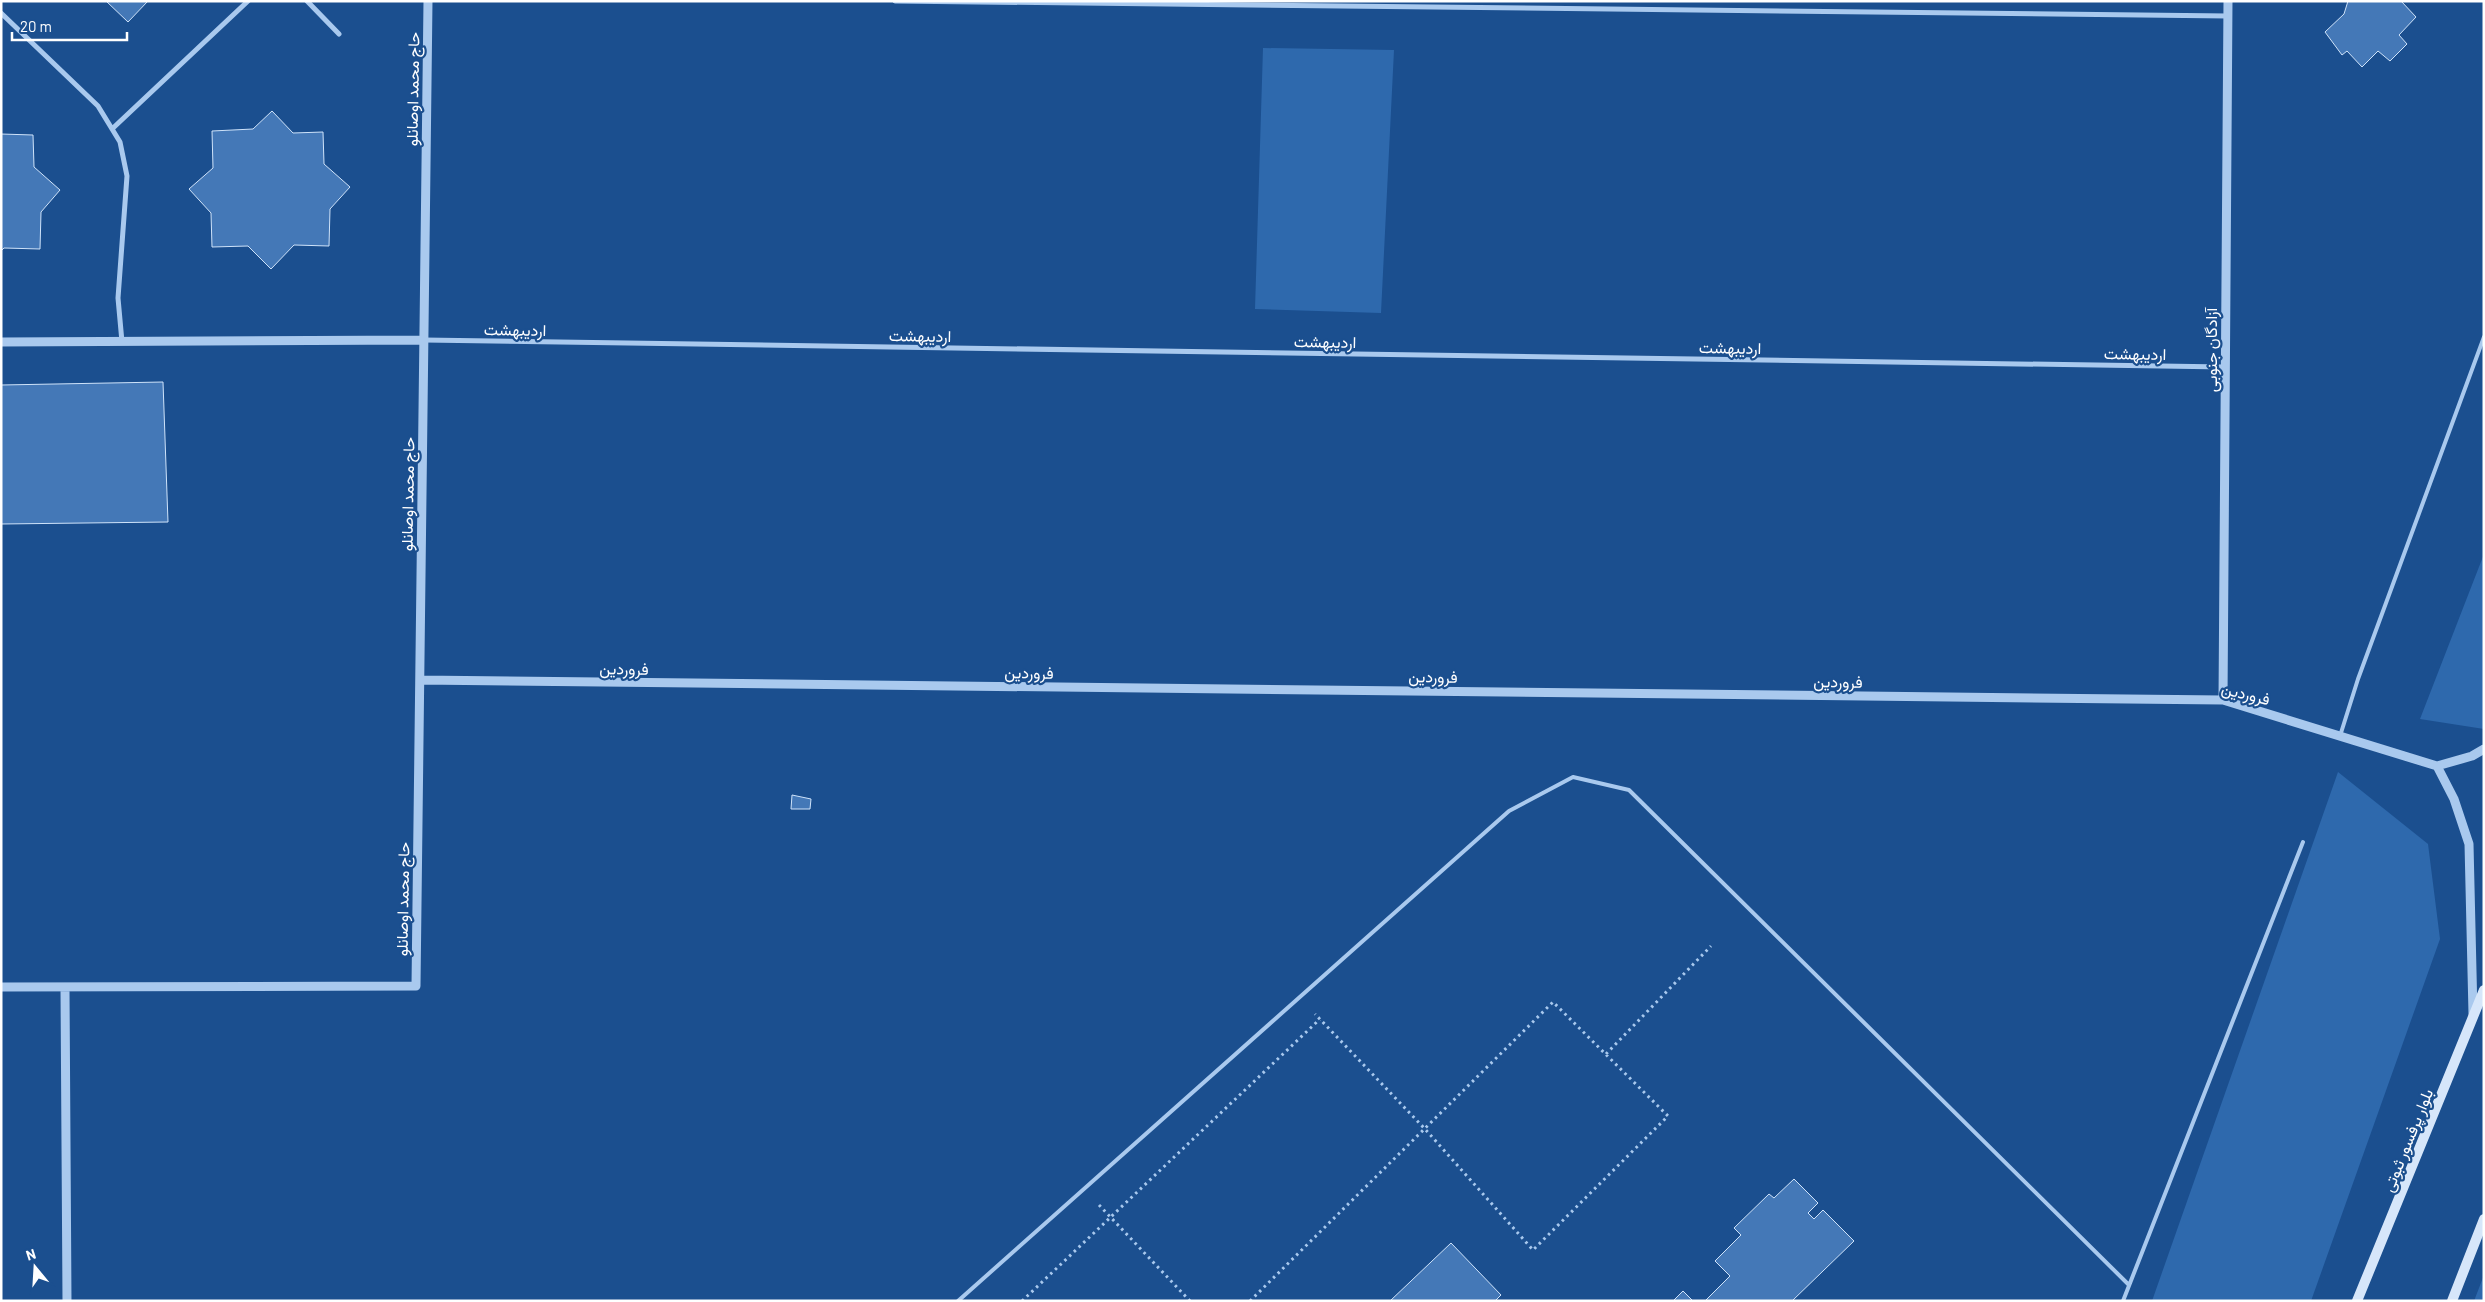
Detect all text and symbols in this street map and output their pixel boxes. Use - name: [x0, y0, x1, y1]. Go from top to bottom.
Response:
- scale bar: [12, 10, 128, 42]
- text: 20 m: [20, 17, 52, 35]
- street label: حاج محمد اوصانلو: [402, 31, 426, 146]
- street label: آزادگان جنوبی: [2201, 307, 2222, 392]
- street label: اردیبهشت: [484, 319, 546, 341]
- street label: اردیبهشت: [889, 325, 951, 347]
- street label: اردیبهشت: [1294, 331, 1356, 353]
- street label: اردیبهشت: [1699, 337, 1761, 359]
- street label: اردیبهشت: [2104, 343, 2166, 365]
- street label: حاج محمد اوصانلو: [397, 436, 421, 551]
- street label: فروردین: [599, 658, 649, 680]
- street label: فروردین: [1004, 662, 1054, 684]
- street label: فروردین: [1408, 666, 1458, 688]
- street label: فروردین: [1813, 671, 1863, 693]
- street label: فروردین: [2219, 678, 2272, 710]
- street label: حاج محمد اوصانلو: [392, 841, 416, 956]
- street label: بلوار پرفسور ثبوتی: [2378, 1086, 2439, 1195]
- north arrow: [10, 1242, 60, 1292]
- text: N: [24, 1245, 38, 1264]

